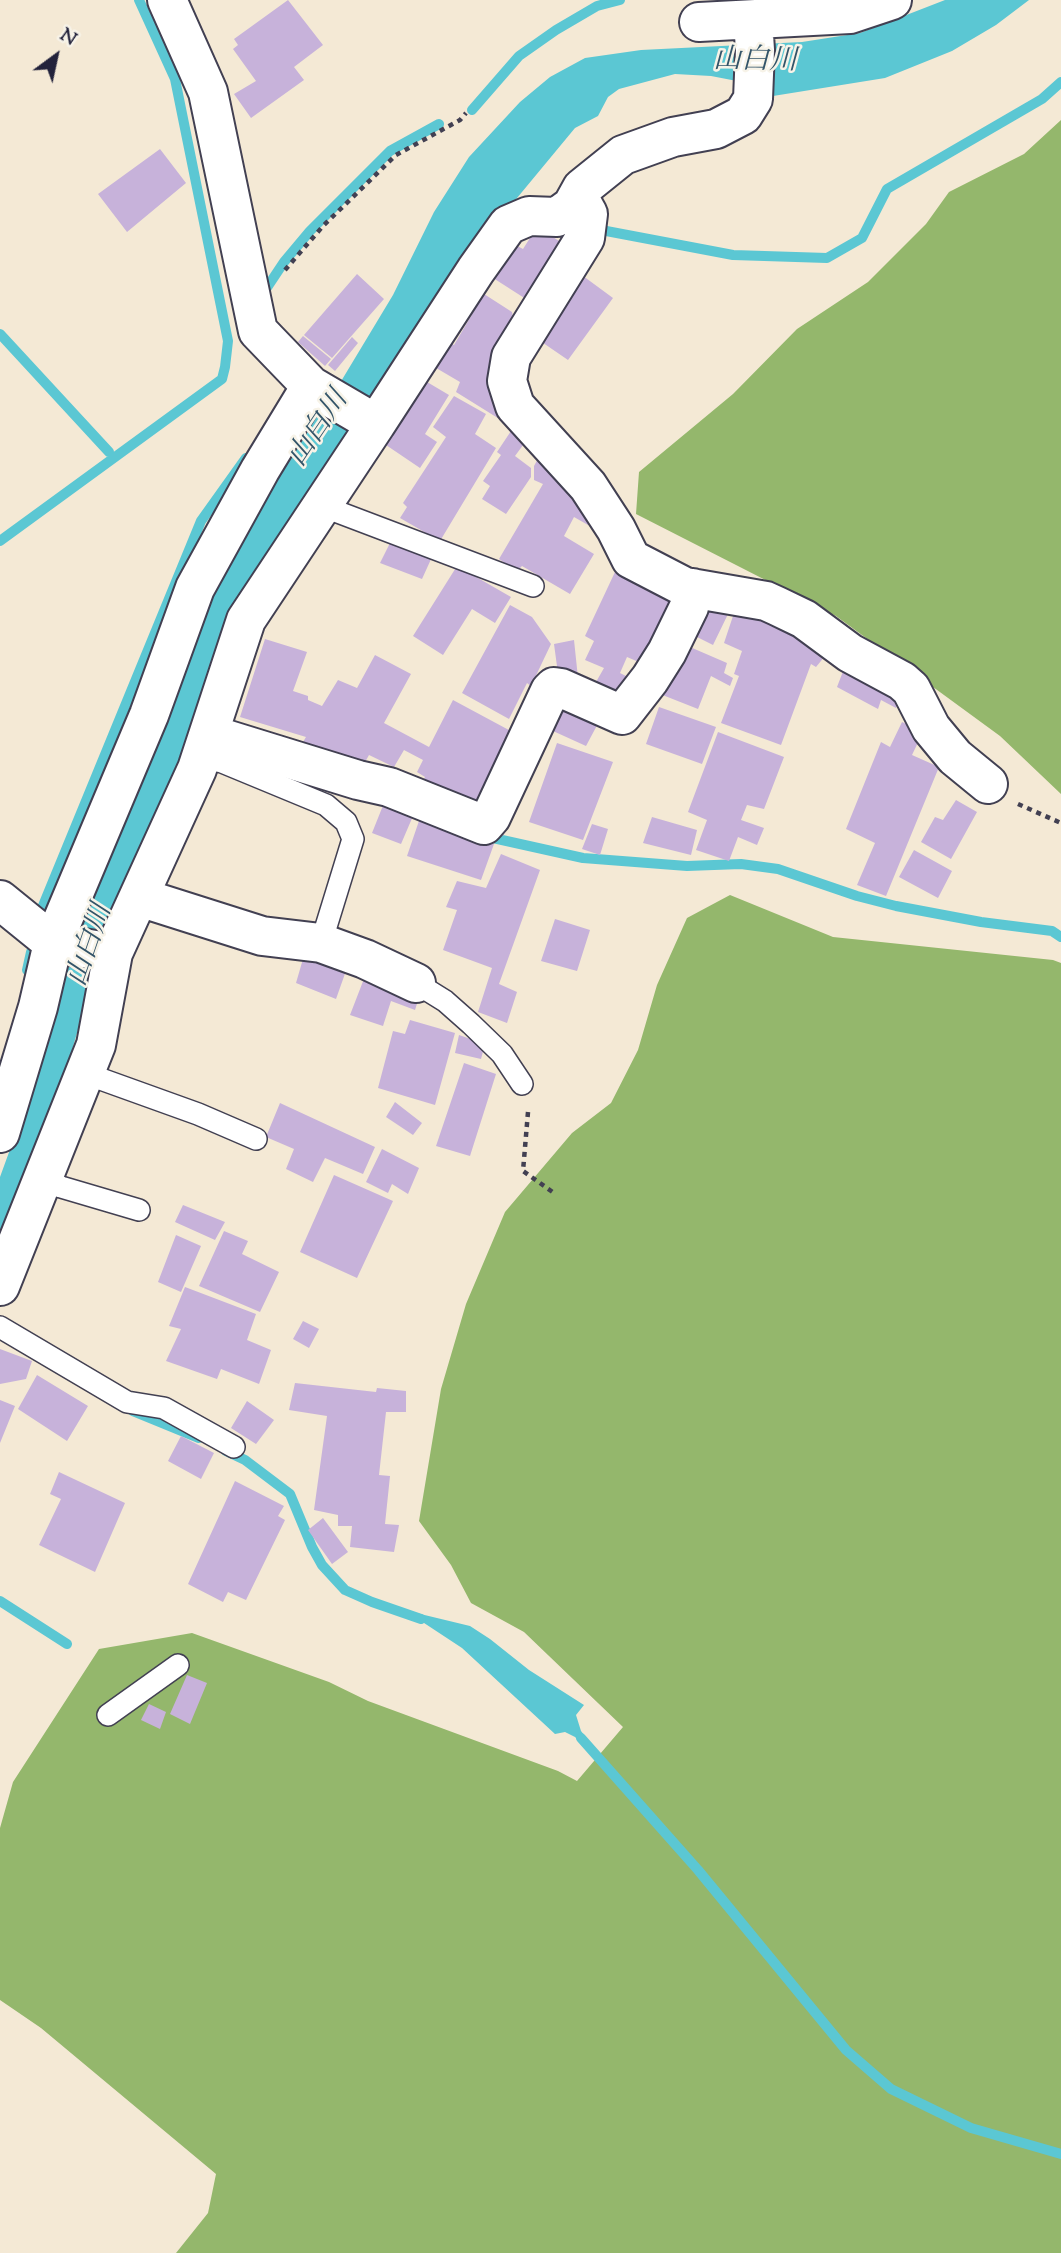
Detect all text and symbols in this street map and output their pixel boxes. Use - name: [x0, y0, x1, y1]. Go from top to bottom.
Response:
- north arrow: [21, 21, 91, 91]
- text: N: [54, 23, 81, 53]
- water label: 山白川: [713, 45, 797, 81]
- water label: 山白川: [283, 386, 357, 474]
- water label: 山白川: [62, 901, 122, 991]

